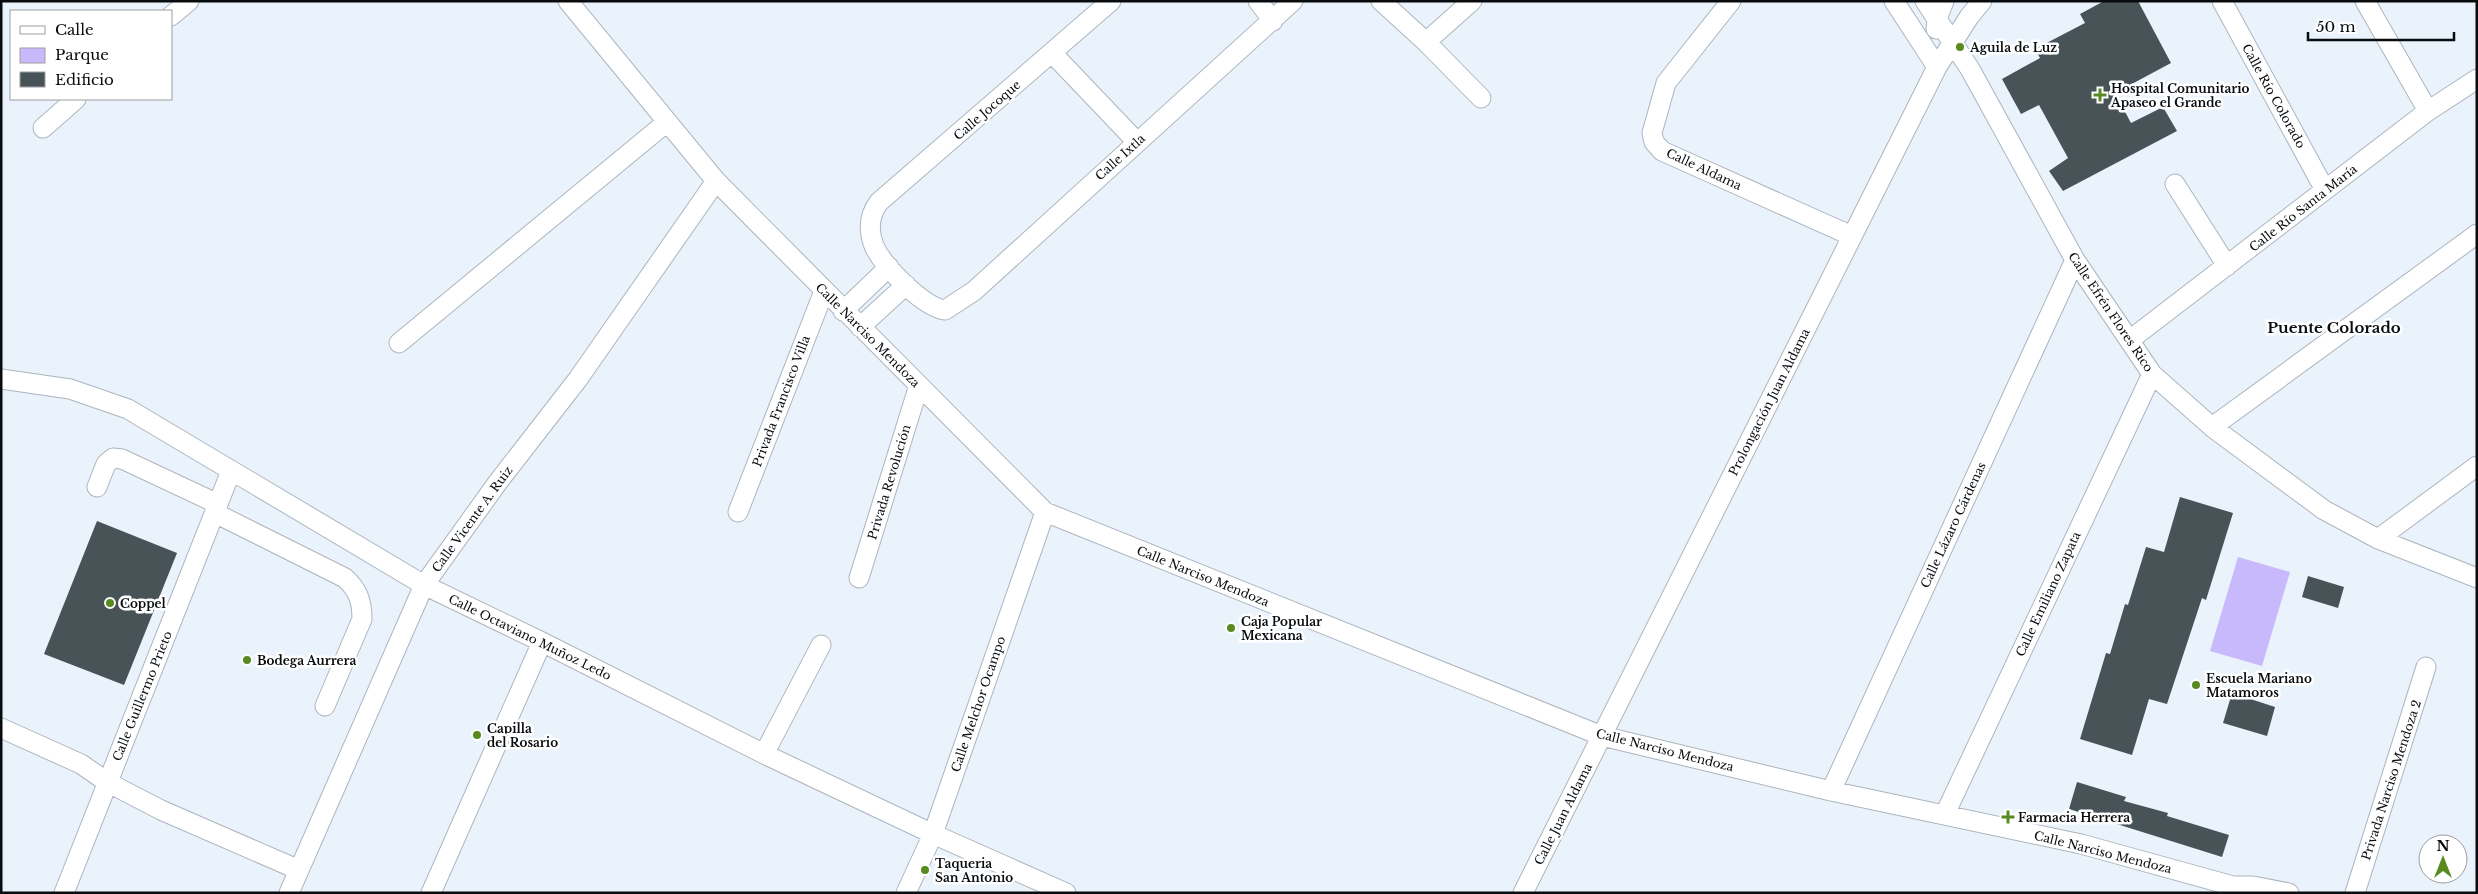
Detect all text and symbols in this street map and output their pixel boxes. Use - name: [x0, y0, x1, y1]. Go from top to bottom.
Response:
- legend: [10, 10, 172, 100]
- scale bar: [2308, 10, 2454, 42]
- text: 50 m: [2316, 17, 2356, 36]
- text: Calle: [55, 20, 94, 39]
- place label: Aguila de Luz: [1969, 40, 2057, 55]
- marker: Aguila de Luz: [1954, 41, 1966, 53]
- street label: Calle Río Colorado: [2239, 41, 2309, 151]
- text: Parque: [55, 45, 109, 64]
- text: Edificio: [55, 70, 114, 89]
- street label: Calle Jocoque: [950, 77, 1024, 143]
- place label: Hospital Comunitario Apaseo el Grande: [2110, 81, 2250, 110]
- marker: Hospital Comunitario Apaseo el Grande: [2093, 88, 2107, 102]
- street label: Calle Ixtla: [1092, 131, 1148, 183]
- street label: Calle Aldama: [1664, 145, 1744, 193]
- street label: Calle Río Santa María: [2246, 161, 2360, 255]
- street label: Calle Efrén Flores Rico: [2065, 249, 2157, 375]
- street label: Calle Narciso Mendoza: [813, 280, 924, 391]
- district label: Puente Colorado: [2267, 318, 2401, 337]
- street label: Prolongación Juan Aldama: [1725, 325, 1813, 478]
- street label: Privada Francisco Villa: [749, 333, 813, 469]
- street label: Privada Revolución: [864, 423, 914, 541]
- street label: Calle Lázaro Cárdenas: [1917, 460, 1989, 590]
- street label: Calle Vicente A. Ruiz: [428, 463, 516, 575]
- street label: Calle Emiliano Zapata: [2012, 529, 2084, 659]
- street label: Calle Narciso Mendoza: [1135, 543, 1272, 610]
- street label: Calle Octaviano Muñoz Ledo: [446, 591, 614, 683]
- place label: Coppel: [120, 596, 167, 611]
- marker: Coppel: [104, 597, 116, 609]
- place label: Caja Popular Mexicana: [1241, 614, 1322, 643]
- marker: Caja Popular Mexicana: [1225, 622, 1237, 634]
- street label: Calle Guillermo Prieto: [109, 629, 175, 763]
- street label: Calle Melchor Ocampo: [948, 634, 1008, 774]
- place label: Bodega Aurrera: [257, 653, 357, 668]
- marker: Bodega Aurrera: [241, 654, 253, 666]
- place label: Escuela Mariano Matamoros: [2206, 671, 2312, 700]
- marker: Escuela Mariano Matamoros: [2190, 679, 2202, 691]
- street label: Privada Narciso Mendoza 2: [2358, 698, 2424, 862]
- place label: Capilla del Rosario: [487, 721, 558, 750]
- street label: Calle Narciso Mendoza: [1595, 726, 1736, 774]
- marker: Capilla del Rosario: [471, 729, 483, 741]
- street label: Calle Juan Aldama: [1531, 760, 1595, 867]
- place label: Farmacia Herrera: [2018, 810, 2130, 825]
- marker: Farmacia Herrera: [2002, 811, 2014, 823]
- street label: Calle Narciso Mendoza: [2033, 828, 2174, 876]
- north arrow: [2418, 834, 2468, 884]
- text: N: [2436, 837, 2450, 855]
- place label: Taqueria San Antonio: [935, 856, 1013, 885]
- marker: Taqueria San Antonio: [919, 864, 931, 876]

